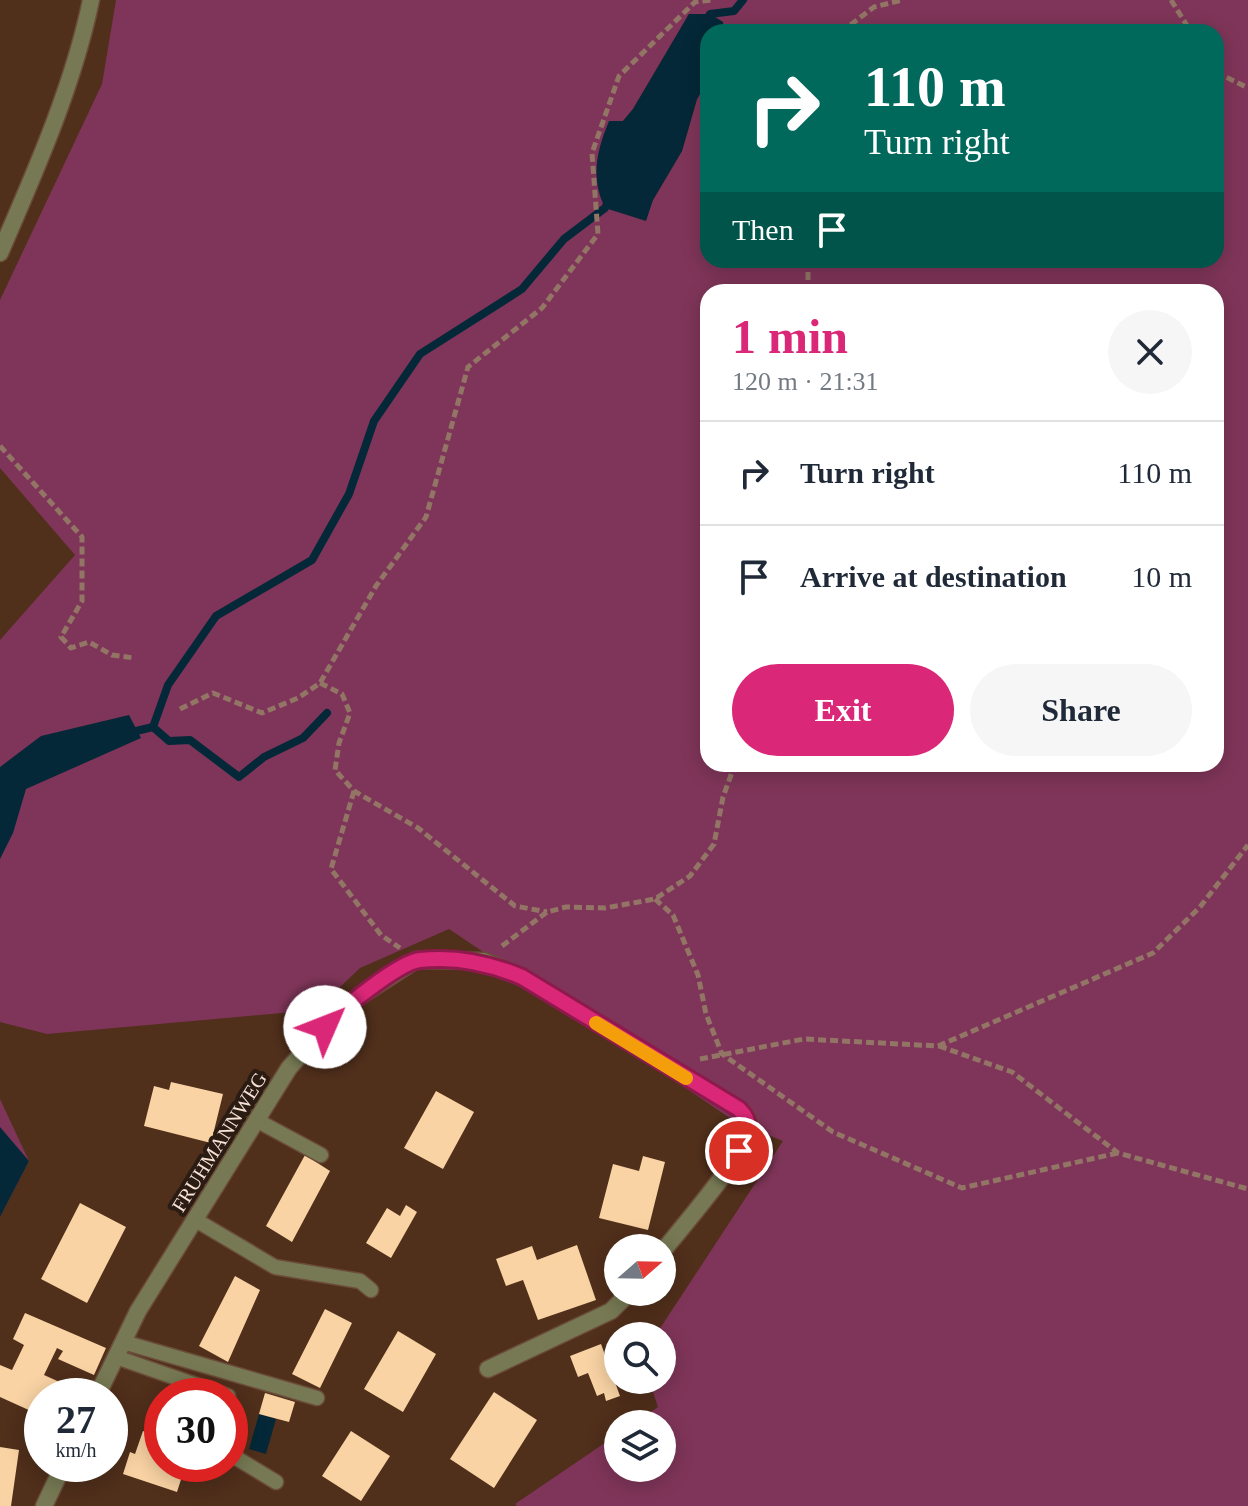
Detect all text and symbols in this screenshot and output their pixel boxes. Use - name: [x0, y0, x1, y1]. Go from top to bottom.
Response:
- icon: right: [732, 56, 836, 160]
- text: 110 m: [864, 56, 1006, 118]
- text: Turn right: [864, 122, 1010, 162]
- icon: arrive: [810, 208, 854, 252]
- text: Then: [732, 213, 794, 246]
- text: 1 min: [732, 310, 848, 363]
- button: close: [1108, 310, 1192, 394]
- text: 120 m · 21:31: [732, 367, 879, 396]
- icon: right: [732, 451, 776, 495]
- text: Turn right: [800, 456, 935, 489]
- text: 110 m: [1117, 456, 1192, 489]
- icon: arrive: [732, 555, 776, 599]
- text: Arrive at destination: [800, 560, 1067, 593]
- text: 10 m: [1131, 560, 1192, 593]
- button: Exit: [732, 664, 954, 756]
- button: Share: [970, 664, 1192, 756]
- position arrow: [283, 985, 367, 1069]
- street label: FRUHMANNWEG: [167, 1068, 271, 1216]
- pin: [705, 1117, 773, 1185]
- icon: arrive: [717, 1129, 761, 1173]
- north arrow: [604, 1234, 676, 1306]
- map controls: [604, 1234, 676, 1482]
- button: search: [604, 1322, 676, 1394]
- speed limit sign: 30: [144, 1378, 248, 1482]
- text: 27: [56, 1397, 96, 1442]
- button: layers: [604, 1410, 676, 1482]
- text: km/h: [55, 1439, 97, 1461]

